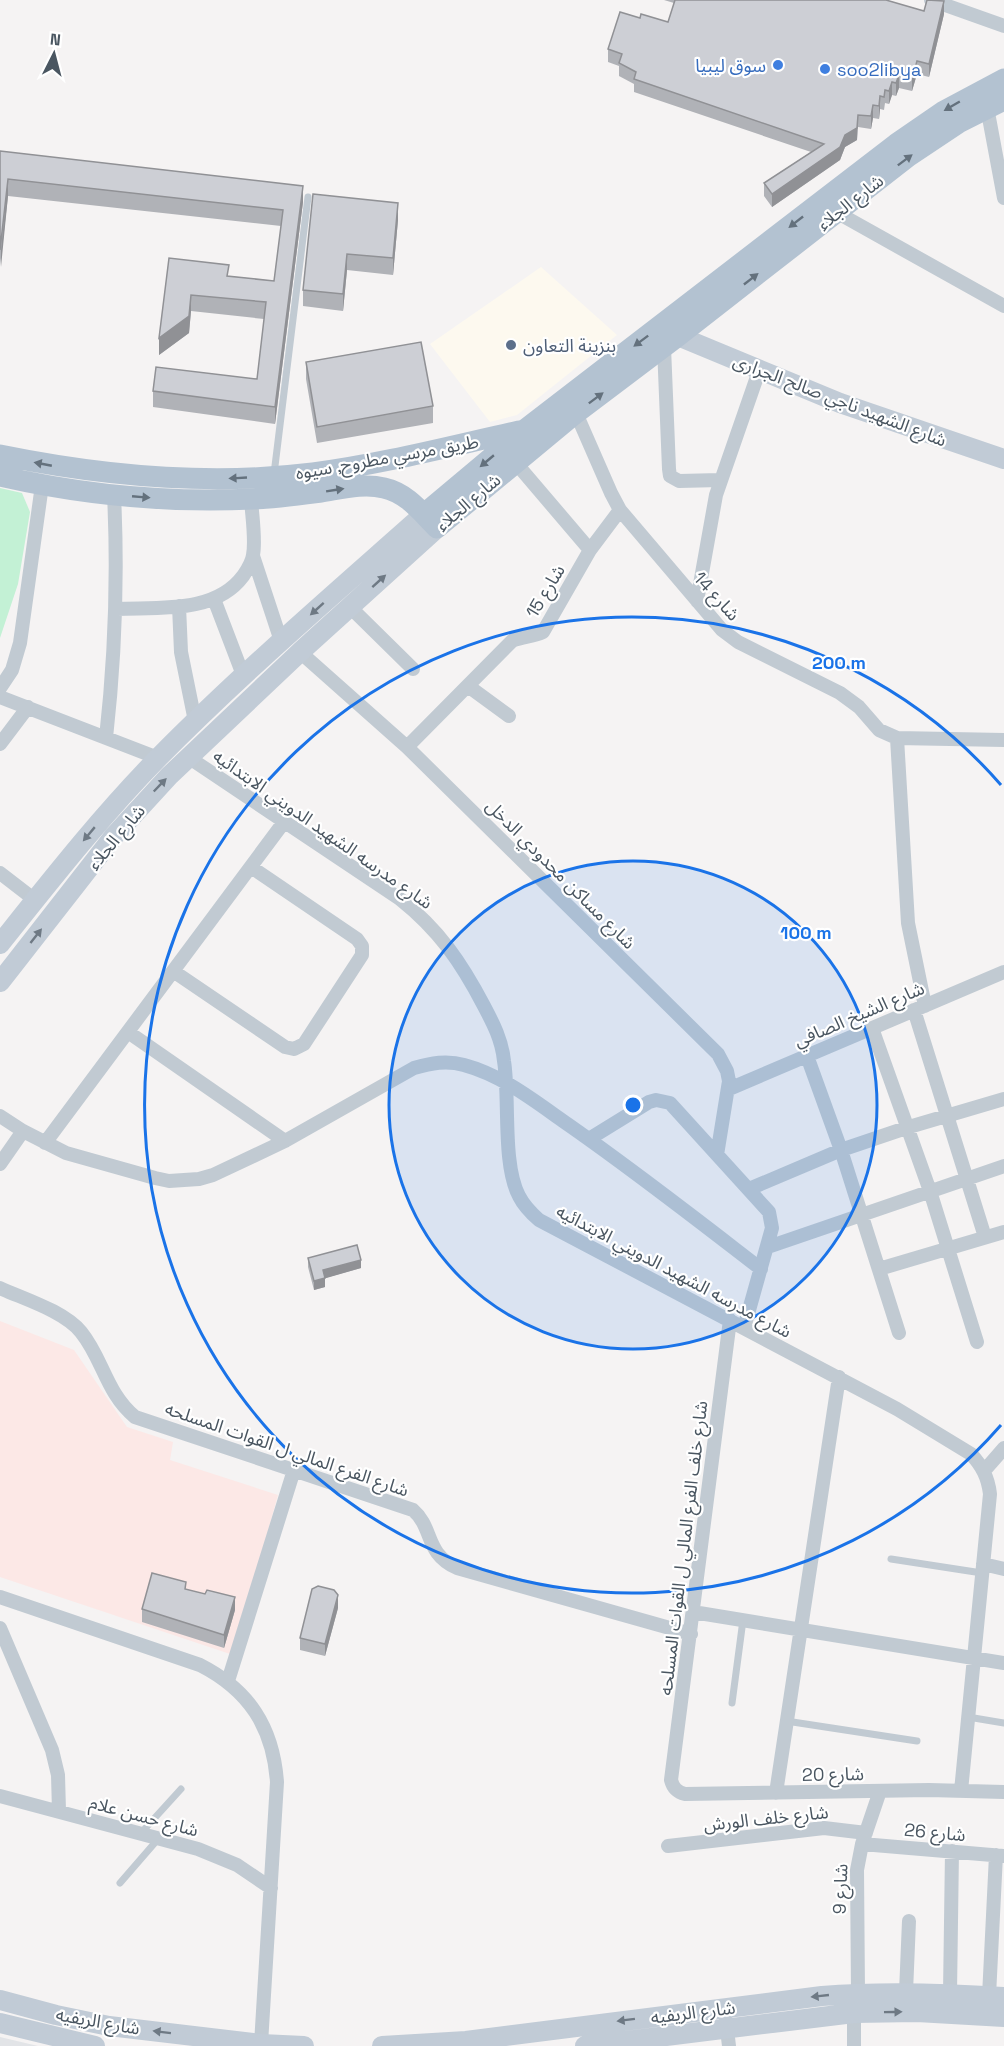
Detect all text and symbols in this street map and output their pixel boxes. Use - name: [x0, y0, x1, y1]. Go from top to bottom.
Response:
- north arrow: [24, 24, 84, 84]
- text: N: [49, 29, 62, 51]
- place label: سوق ليبيا: [695, 54, 766, 77]
- marker: سوق ليبيا: [771, 58, 785, 72]
- place label: soo2libya: [837, 58, 921, 81]
- marker: soo2libya: [818, 62, 832, 76]
- one-way arrow: [943, 101, 960, 111]
- one-way arrow: [897, 153, 913, 166]
- street label: شارع الجلاء: [812, 169, 890, 238]
- one-way arrow: [788, 215, 803, 227]
- one-way arrow: [743, 273, 759, 286]
- place label: بنزينة التعاون: [523, 334, 616, 357]
- one-way arrow: [633, 334, 649, 347]
- marker: بنزينة التعاون: [504, 338, 518, 352]
- street label: شارع الشهيد ناجي صالح الجرارى: [729, 349, 950, 454]
- one-way arrow: [588, 392, 604, 404]
- street label: طريق مرسي مطروح, سيوه: [294, 430, 481, 487]
- one-way arrow: [479, 454, 495, 467]
- one-way arrow: [34, 459, 53, 468]
- street label: شارع الجلاء: [431, 468, 507, 538]
- one-way arrow: [228, 473, 247, 483]
- one-way arrow: [326, 485, 345, 494]
- one-way arrow: [131, 493, 150, 502]
- street label: شارع 15: [520, 560, 572, 623]
- street label: شارع 14: [687, 567, 745, 627]
- one-way arrow: [371, 575, 386, 588]
- one-way arrow: [310, 602, 325, 615]
- text: 200 m: [812, 651, 866, 674]
- street label: شارع مدرسه الشهيد الدويني الابتدائيه: [207, 744, 437, 916]
- one-way arrow: [152, 779, 166, 793]
- street label: شارع مساكن محدودي الدخل: [479, 794, 641, 956]
- street label: شارع الجلاء: [82, 800, 152, 876]
- one-way arrow: [84, 827, 96, 842]
- text: 100 m: [780, 921, 832, 944]
- one-way arrow: [30, 928, 43, 944]
- street label: شارع الشيخ الصافي: [790, 976, 929, 1055]
- centre of rings: [623, 1095, 643, 1115]
- street label: شارع مدرسه الشهيد الدويني الابتدائيه: [551, 1199, 796, 1346]
- street label: شارع الفرع المالي ل القوات المسلحه: [161, 1396, 412, 1504]
- street label: شارع خلف الفرع المالي ل القوات المسلحه: [654, 1399, 715, 1697]
- street label: شارع 20: [802, 1762, 864, 1789]
- street label: شارع حسن علام: [86, 1790, 201, 1844]
- street label: شارع خلف الورش: [702, 1800, 830, 1839]
- street label: شارع 26: [903, 1818, 967, 1849]
- street label: شارع 9: [828, 1863, 855, 1915]
- one-way arrow: [810, 1991, 829, 2001]
- street label: شارع الريفيه: [649, 1995, 737, 2032]
- street label: شارع الريفيه: [54, 2002, 142, 2043]
- one-way arrow: [884, 2007, 903, 2017]
- one-way arrow: [617, 2016, 636, 2025]
- one-way arrow: [153, 2027, 172, 2037]

